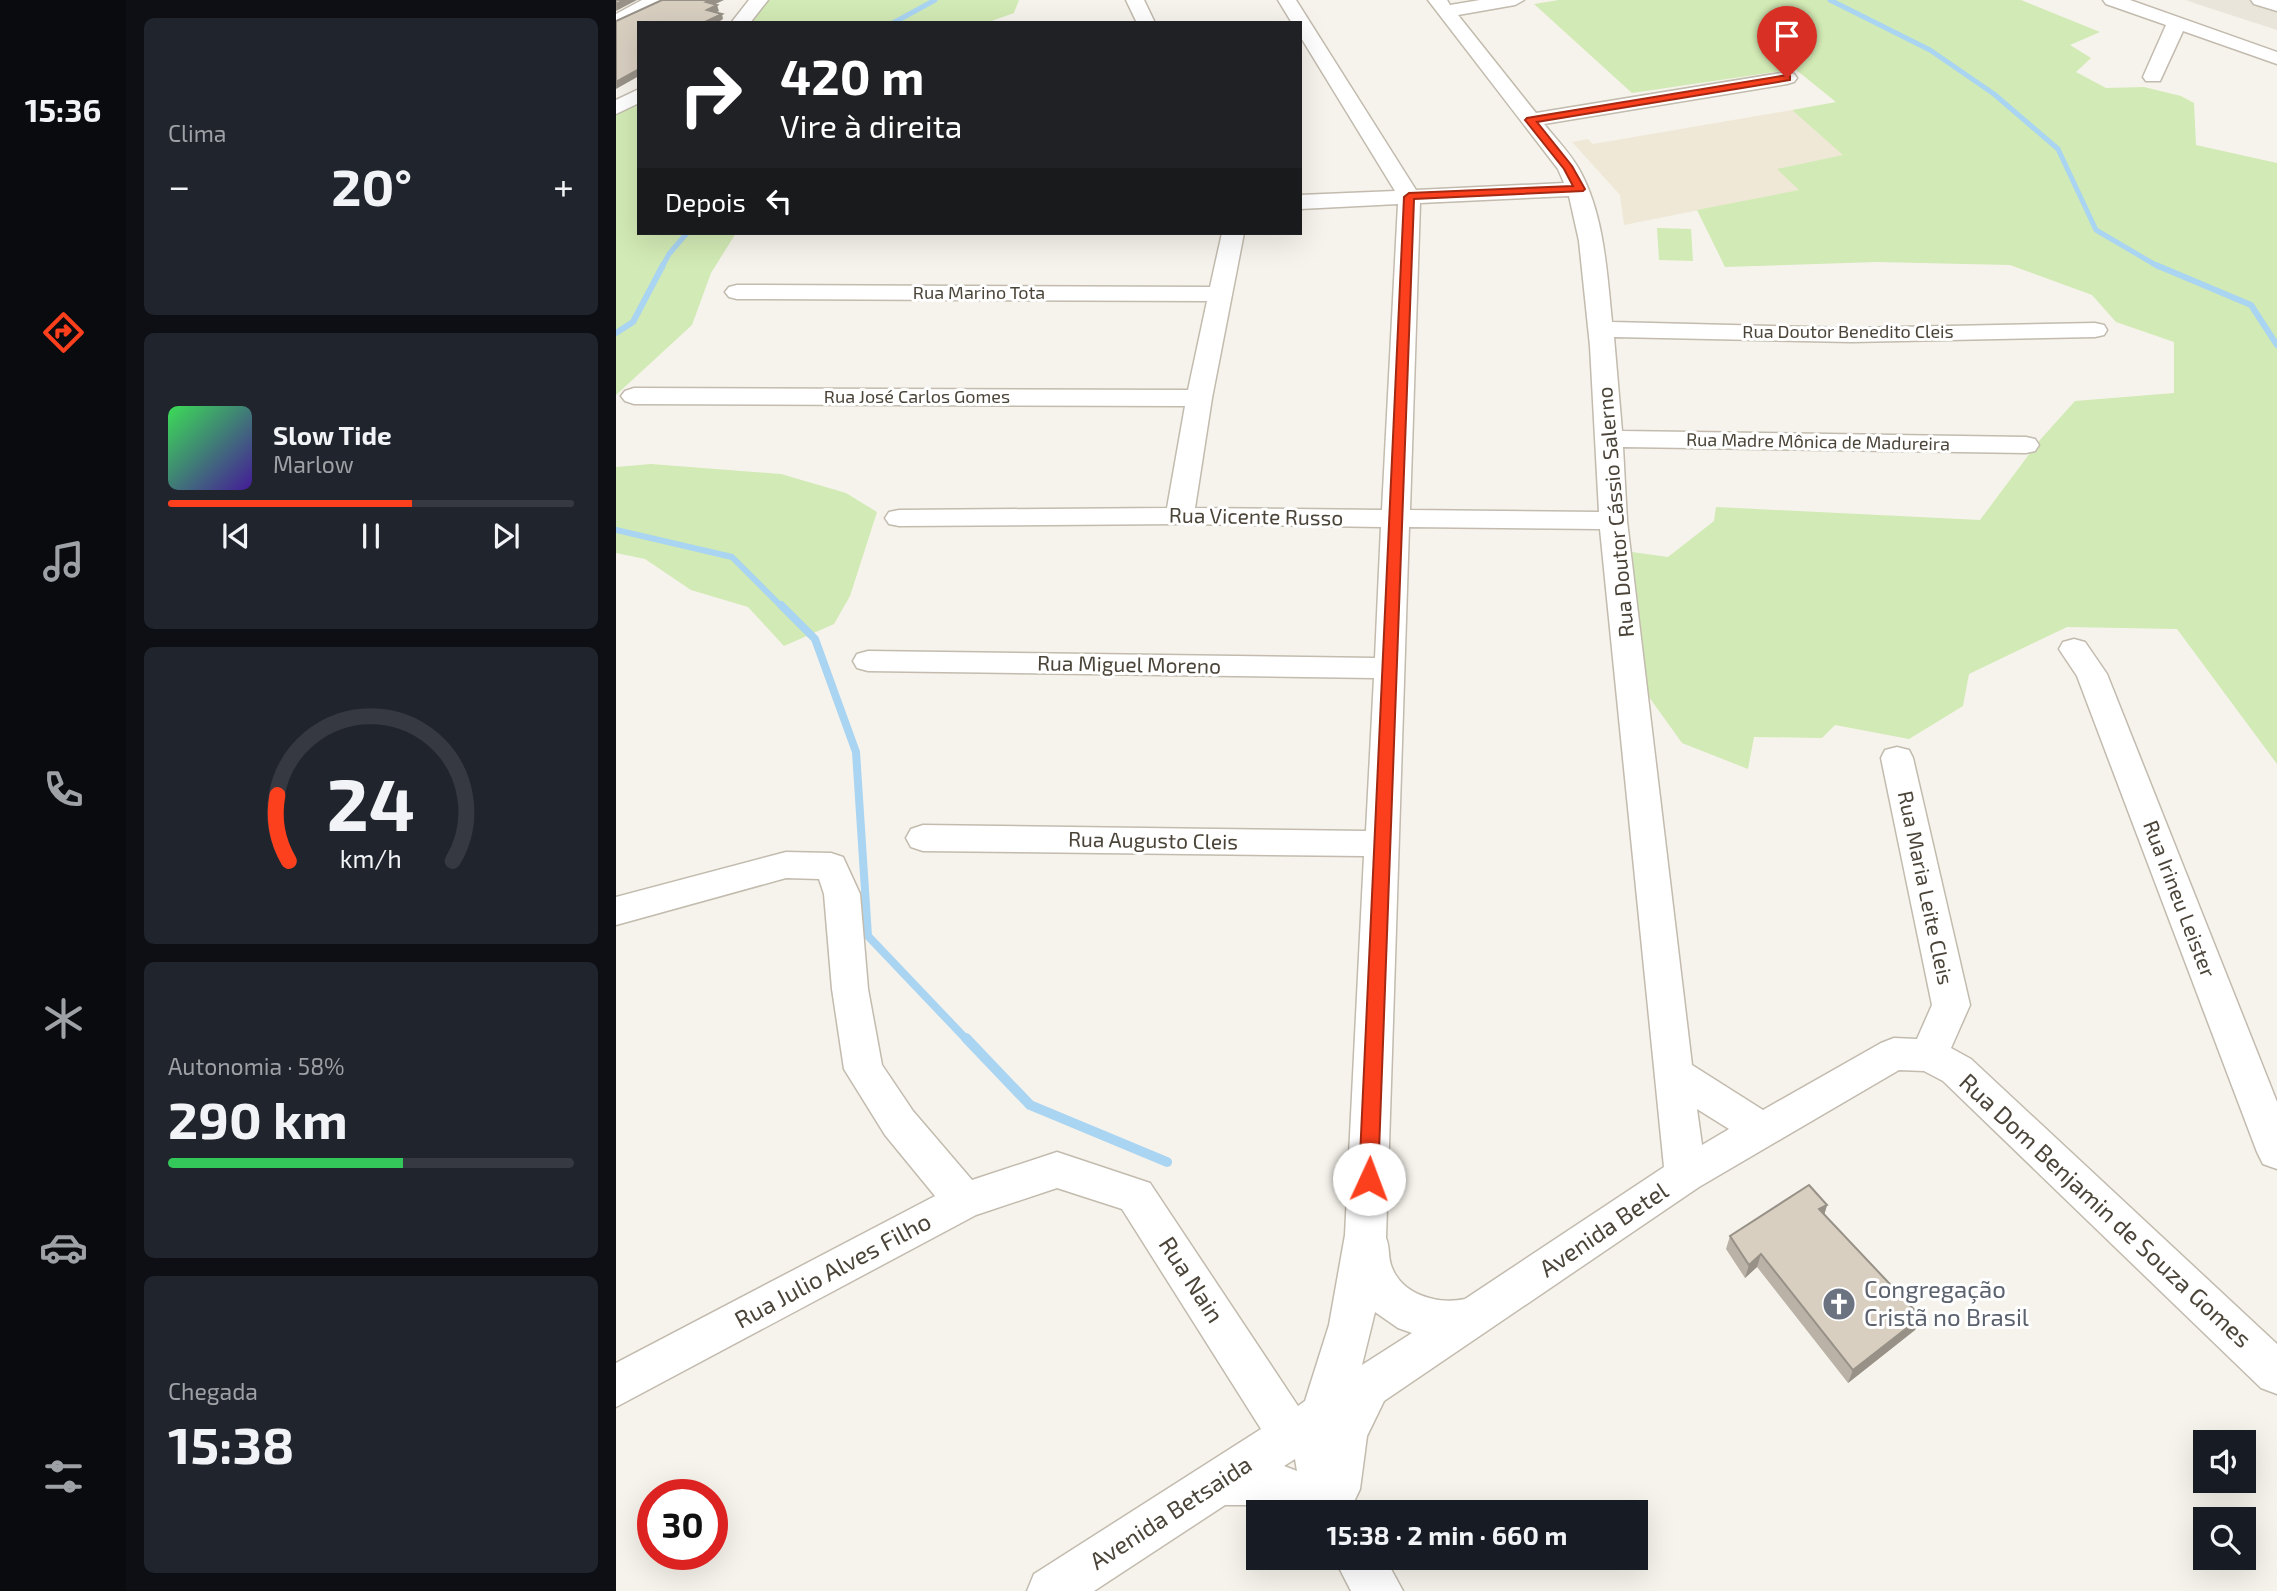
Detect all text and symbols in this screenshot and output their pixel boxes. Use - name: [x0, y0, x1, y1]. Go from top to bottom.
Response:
- pin: [1757, 6, 1817, 78]
- icon: arrive: [1768, 17, 1806, 55]
- text: 420 m: [780, 46, 924, 105]
- icon: right: [665, 49, 756, 140]
- text: 15:36: [25, 90, 101, 128]
- text: Vire à direita: [780, 106, 962, 144]
- text: Clima: [168, 119, 226, 147]
- text: 20°: [331, 154, 412, 216]
- text: −: [168, 162, 190, 208]
- text: +: [553, 162, 574, 208]
- icon: left: [760, 182, 798, 220]
- text: Depois: [665, 186, 746, 217]
- street label: Rua Marino Tota: [913, 281, 1045, 303]
- icon: directions: [39, 308, 88, 357]
- street label: Rua Doutor Benedito Cleis: [1742, 320, 1954, 342]
- street label: Rua José Carlos Gomes: [824, 385, 1010, 407]
- street label: Rua Doutor Cássio Salerno: [1591, 386, 1638, 639]
- text: Slow Tide: [273, 419, 392, 450]
- street label: Rua Madre Mônica de Madureira: [1686, 428, 1950, 454]
- text: Marlow: [273, 450, 354, 478]
- street label: Rua Vicente Russo: [1169, 501, 1343, 530]
- icon: previous: [217, 517, 255, 555]
- icon: pause: [352, 517, 390, 555]
- icon: next: [487, 517, 525, 555]
- icon: music: [39, 537, 88, 586]
- street label: Rua Miguel Moreno: [1037, 649, 1221, 678]
- text: 24: [327, 759, 415, 847]
- icon: phone: [39, 765, 88, 814]
- street label: Rua Maria Leite Cleis: [1894, 788, 1959, 987]
- street label: Rua Irineu Leister: [2139, 816, 2222, 981]
- street label: Rua Augusto Cleis: [1068, 826, 1238, 853]
- text: km/h: [340, 843, 402, 873]
- icon: climate: [39, 994, 88, 1043]
- text: Autonomia · 58%: [168, 1052, 345, 1080]
- street label: Rua Dom Benjamin de Souza Gomes: [1954, 1067, 2258, 1353]
- text: 290 km: [168, 1087, 348, 1149]
- position arrow: [1332, 1142, 1406, 1216]
- street label: Avenida Betel: [1533, 1175, 1673, 1282]
- street label: Rua Julio Alves Filho: [729, 1206, 935, 1334]
- icon: car: [39, 1223, 88, 1272]
- street label: Rua Nain: [1154, 1231, 1231, 1328]
- place label: Congregação Cristã no Brasil: [1864, 1274, 2029, 1331]
- church icon: Congregação Cristã no Brasil: [1820, 1285, 1858, 1323]
- text: Chegada: [168, 1377, 258, 1405]
- text: 15:38: [168, 1412, 294, 1474]
- map controls: [2193, 1430, 2256, 1570]
- button: sound: [2193, 1430, 2256, 1493]
- street label: Avenida Betsaida: [1084, 1449, 1257, 1575]
- icon: filters: [39, 1452, 88, 1501]
- speed limit sign: 30: [637, 1479, 728, 1570]
- button: search: [2193, 1507, 2256, 1570]
- text: 15:38 · 2 min · 660 m: [1327, 1519, 1567, 1550]

